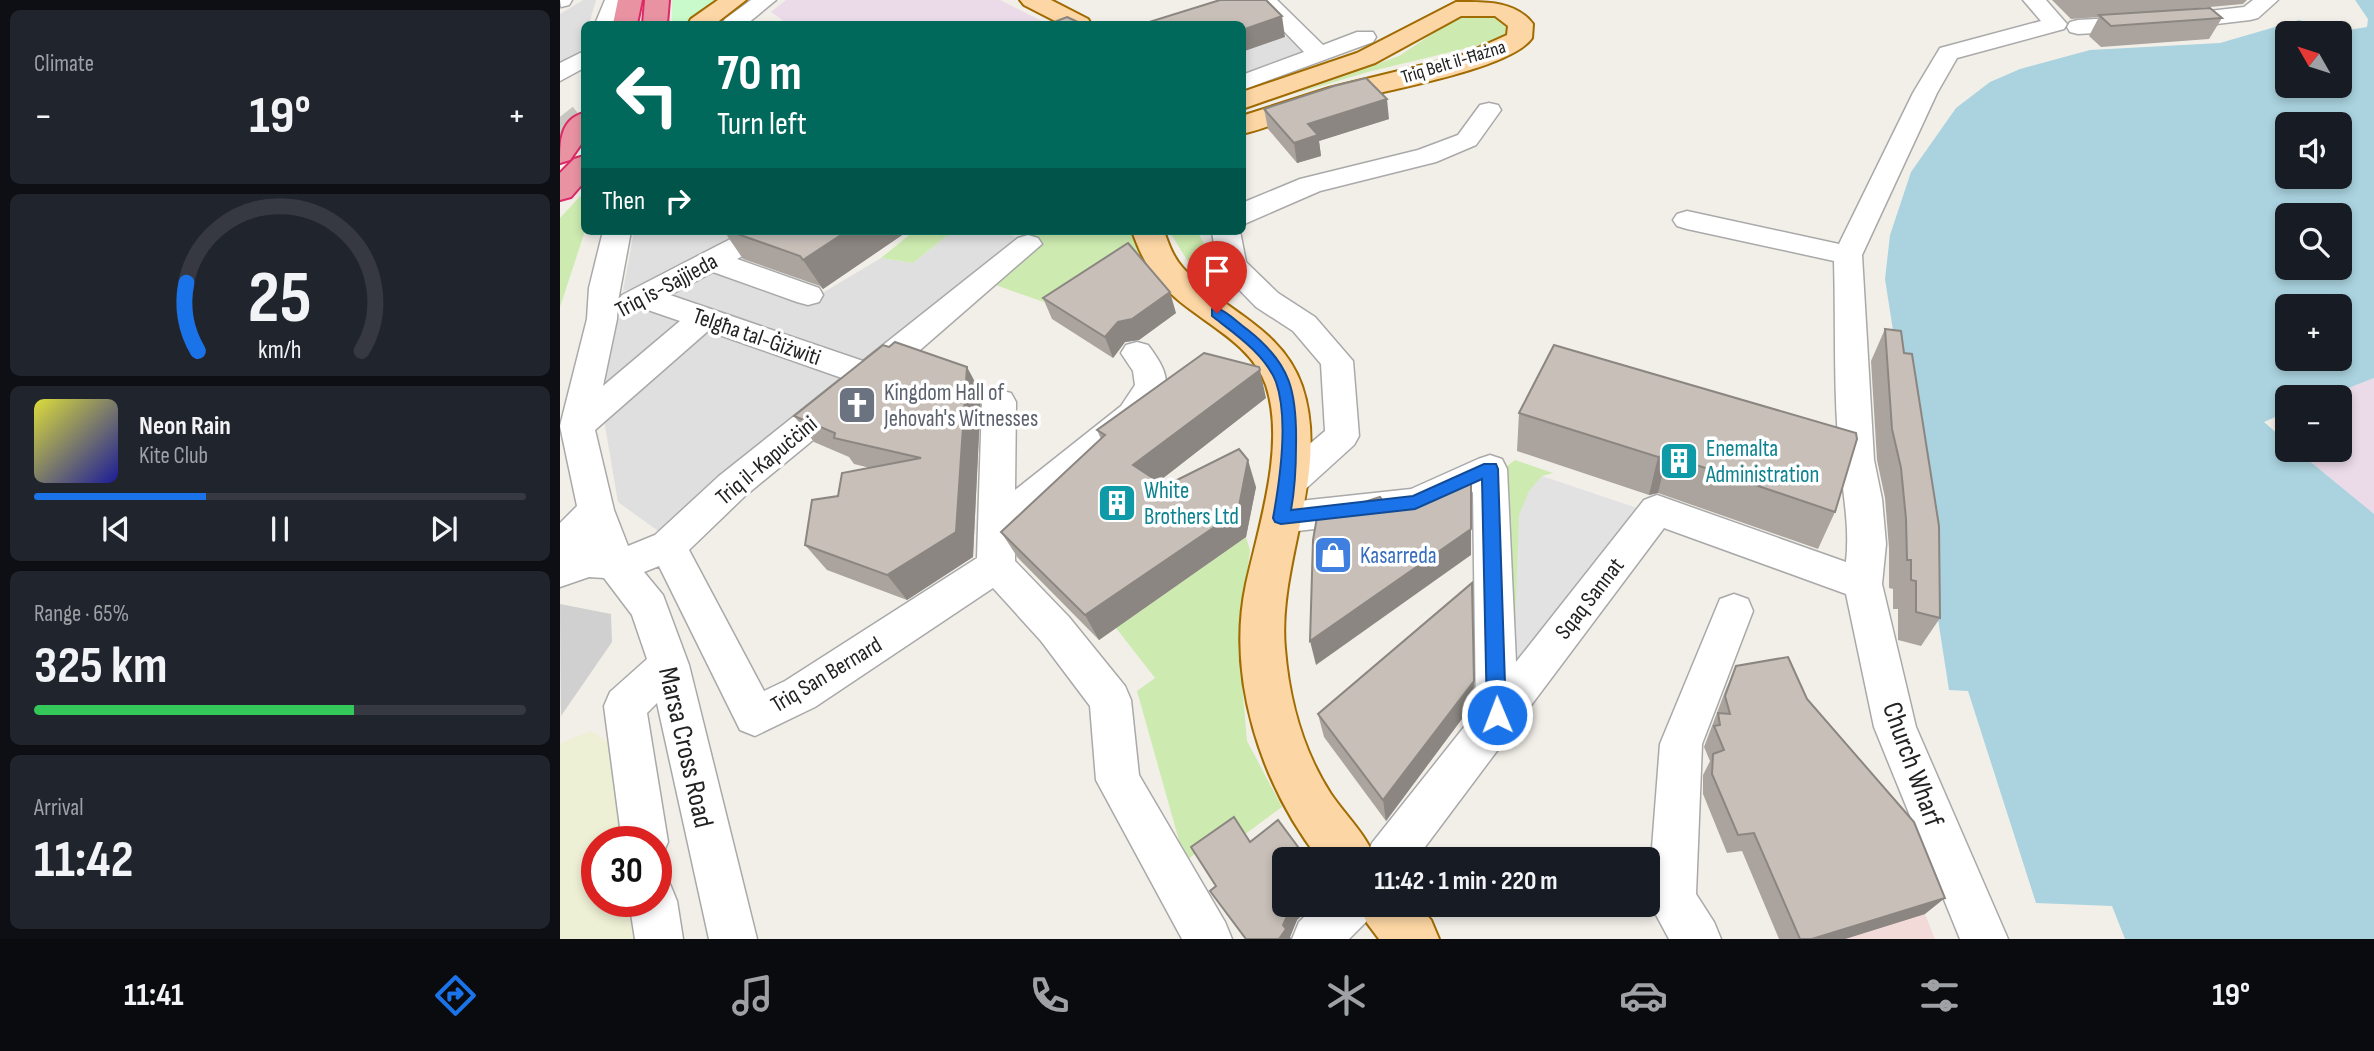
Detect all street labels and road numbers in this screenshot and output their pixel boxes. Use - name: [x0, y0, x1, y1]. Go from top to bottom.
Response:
- street label: Triq Belt il-Ħażna: [1398, 36, 1508, 89]
- street label: Triq is-Sajjieda: [611, 247, 722, 324]
- street label: Telgħa tal-Ġiżwiti: [689, 302, 824, 372]
- street label: Triq il-Kapuċċini: [710, 410, 823, 511]
- street label: Sqaq Sannat: [1549, 552, 1630, 645]
- street label: Triq San Bernard: [766, 631, 887, 719]
- street label: Marsa Cross Road: [651, 664, 720, 831]
- street label: Church Wharf: [1875, 698, 1951, 832]

